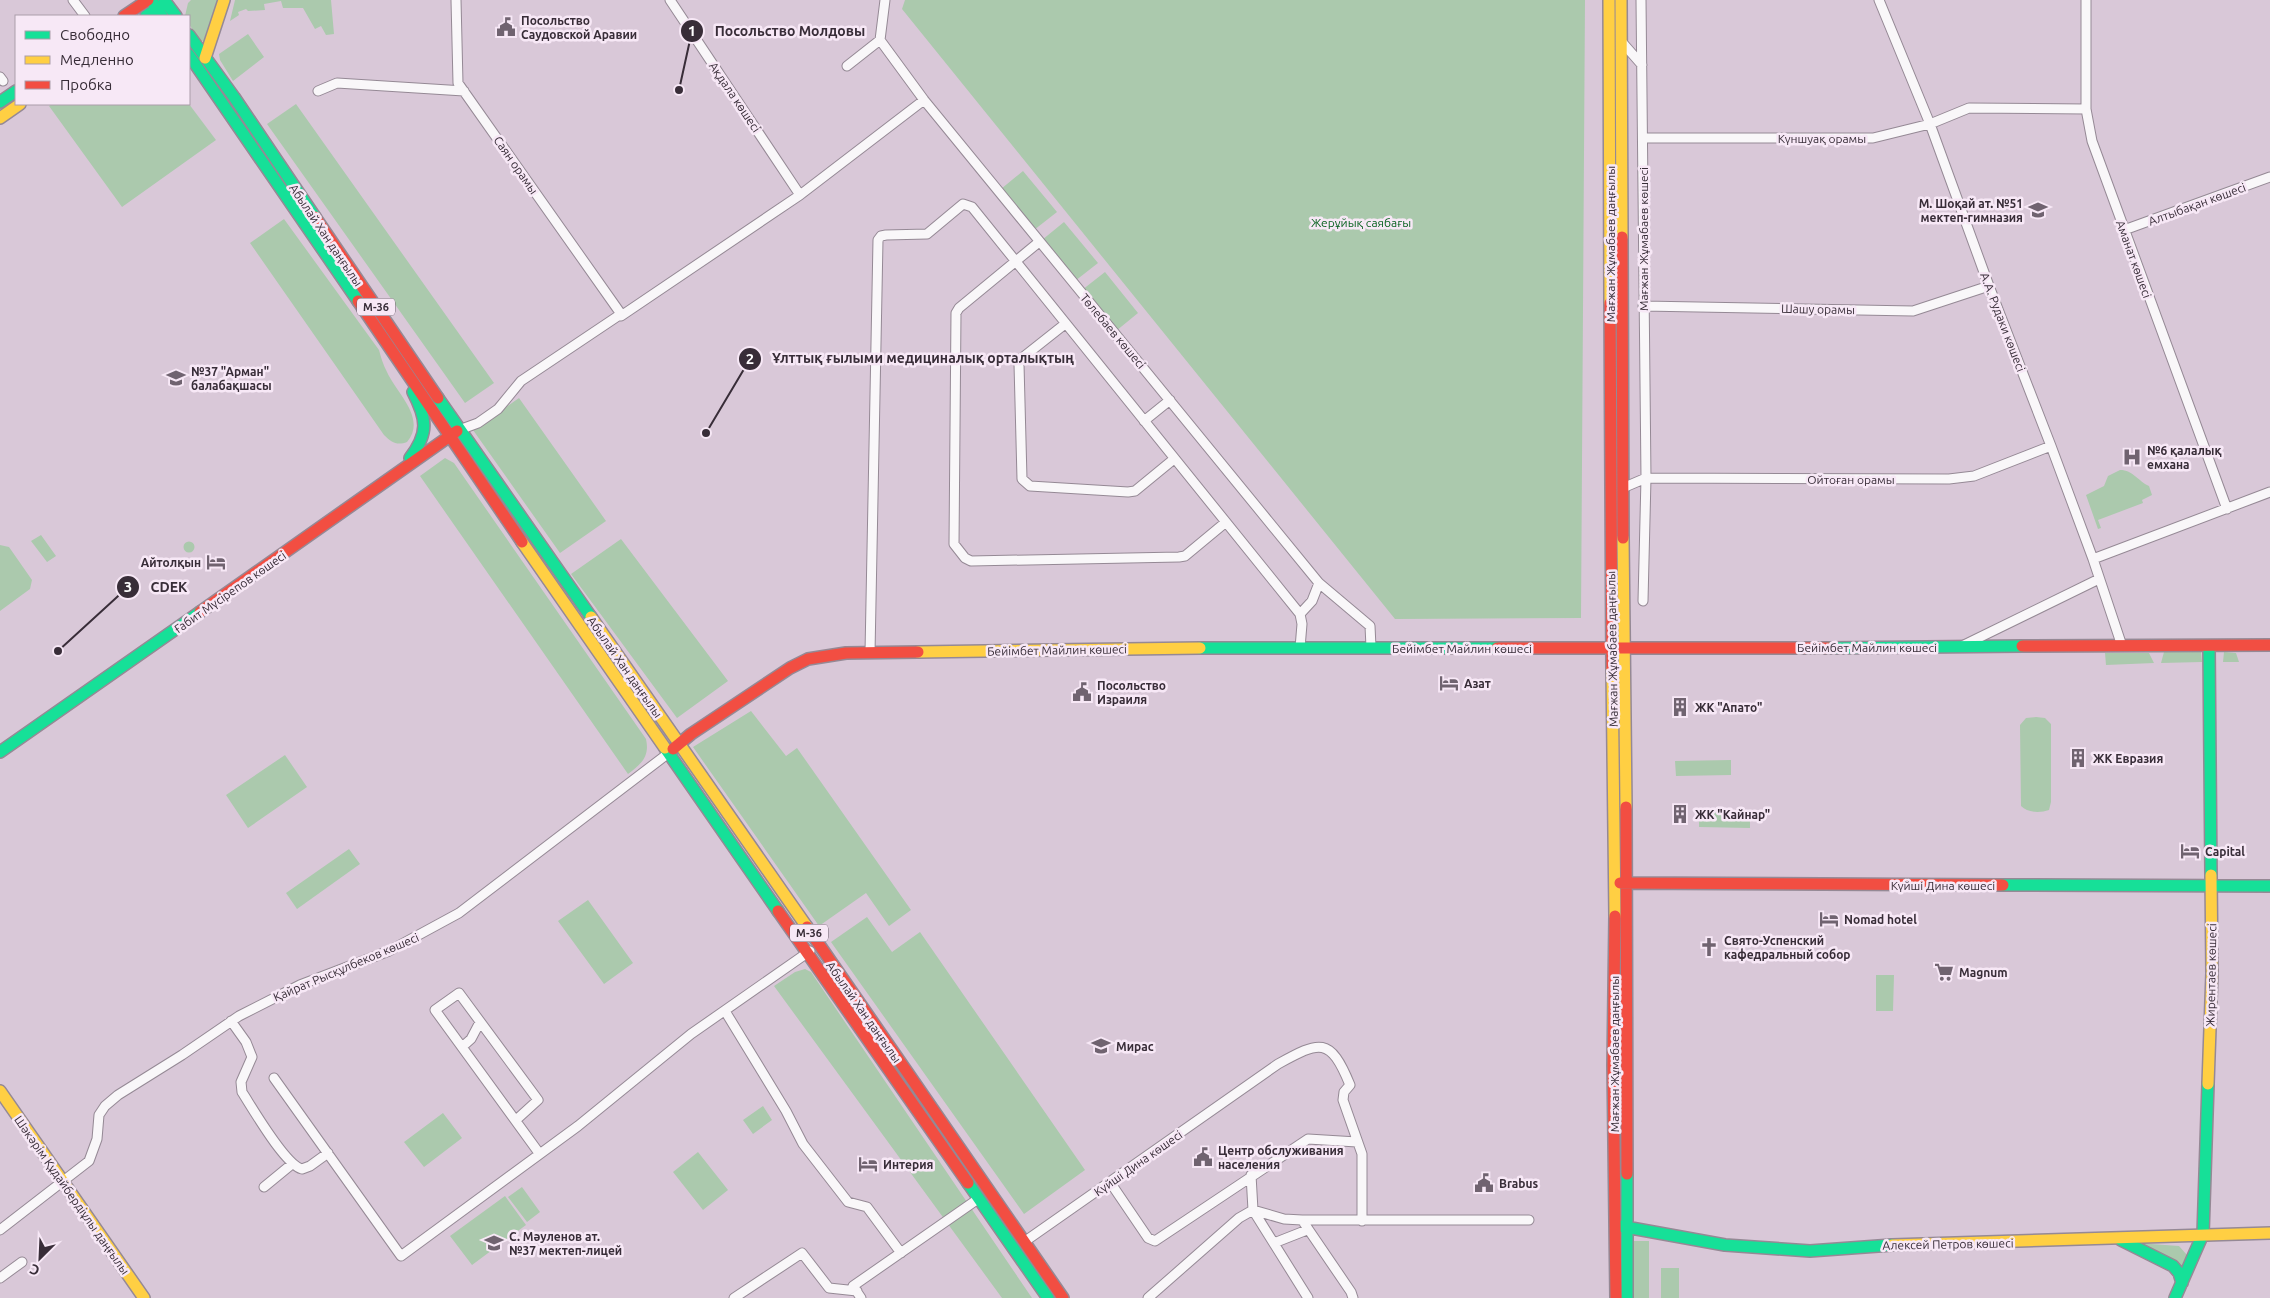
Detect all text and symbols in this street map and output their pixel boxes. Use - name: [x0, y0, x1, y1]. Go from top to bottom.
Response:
- place label: Посольство Саудовской Аравии: [521, 14, 637, 41]
- legend: [15, 15, 190, 105]
- public building icon: Посольство Саудовской Аравии: [495, 16, 517, 38]
- callout: Посольство Молдовы: [680, 17, 875, 46]
- text: 1: [688, 22, 696, 39]
- text: Посольство Молдовы: [715, 23, 865, 39]
- text: Свободно: [60, 26, 130, 43]
- text: Медленно: [60, 51, 134, 68]
- street label: Ақдала көшесі: [707, 60, 763, 134]
- text: Пробка: [60, 76, 112, 93]
- street label: Күншуақ орамы: [1778, 132, 1866, 145]
- street label: Саян орамы: [491, 134, 541, 196]
- street label: Мағжан Жұмабаев даңғылы: [1604, 166, 1617, 322]
- street label: Мағжан Жұмабаев көшесі: [1637, 167, 1650, 311]
- street label: Алтыбақан көшесі: [2147, 180, 2248, 228]
- street label: Абылай Хан даңғылы: [287, 182, 365, 288]
- place label: М. Шоқай ат. №51 мектеп-гимназия: [1919, 197, 2023, 224]
- school or university icon: М. Шоқай ат. №51 мектеп-гимназия: [2027, 199, 2049, 221]
- park label: Жерұйық саябағы: [1311, 216, 1411, 229]
- street label: Аманат көшесі: [2114, 218, 2154, 300]
- street label: А.А. Рудаки көшесі: [1978, 271, 2028, 373]
- street label: Төлебаев көшесі: [1078, 291, 1148, 371]
- road number: M-36: [357, 298, 395, 316]
- street label: Шашу орамы: [1781, 302, 1855, 316]
- callout: Ұлттық ғылыми медициналық орталықтың: [737, 344, 1084, 373]
- text: 2: [746, 350, 754, 367]
- text: Ұлттық ғылыми медициналық орталықтың: [772, 350, 1074, 366]
- place label: №37 "Арман" балабақшасы: [191, 365, 272, 392]
- school or university icon: №37 "Арман" балабақшасы: [165, 367, 187, 389]
- place label: №6 қалалық емхана: [2147, 444, 2222, 471]
- hospital icon: №6 қалалық емхана: [2121, 446, 2143, 468]
- street label: Ойтоған орамы: [1807, 473, 1895, 486]
- street label: Ғабит Мүсірепов көшесі: [172, 548, 288, 635]
- hotel icon: Айтолқын: [205, 551, 227, 573]
- place label: Айтолқын: [141, 556, 201, 569]
- street label: Мағжан Жұмабаев даңғылы: [1604, 571, 1620, 727]
- callout: CDEK: [115, 573, 197, 602]
- text: 3: [124, 578, 132, 595]
- text: CDEK: [151, 579, 188, 595]
- street label: Абылай Хан даңғылы: [585, 614, 665, 720]
- street label: Бейімбет Майлин көшесі: [1797, 641, 1937, 654]
- street label: Бейімбет Майлин көшесі: [987, 642, 1127, 658]
- street label: Бейімбет Майлин көшесі: [1392, 642, 1532, 655]
- hotel icon: Азат: [1438, 672, 1460, 694]
- place label: Азат: [1464, 677, 1491, 690]
- place label: Посольство Израиля: [1097, 679, 1166, 706]
- public building icon: Посольство Израиля: [1071, 681, 1093, 703]
- building icon: ЖК "Апато": [1669, 696, 1691, 718]
- place label: ЖК "Апато": [1695, 701, 1762, 714]
- building icon: ЖК Евразия: [2067, 747, 2089, 769]
- place label: ЖК Евразия: [2093, 752, 2163, 765]
- building icon: ЖК "Кайнар": [1669, 803, 1691, 825]
- place label: ЖК "Кайнар": [1695, 808, 1770, 821]
- hotel icon: Capital: [2179, 840, 2201, 862]
- place label: Capital: [2205, 845, 2245, 858]
- street label: Күйші Дина көшесі: [1891, 879, 1995, 892]
- hotel icon: Nomad hotel: [1818, 908, 1840, 930]
- place label: Nomad hotel: [1844, 913, 1917, 926]
- street label: Жирентаев көшесі: [2204, 923, 2218, 1027]
- road number: M-36: [790, 924, 828, 941]
- street label: Қайрат Рысқұлбеков көшесі: [271, 930, 421, 1004]
- place label: Свято-Успенский кафедральный собор: [1724, 934, 1851, 961]
- church icon: Свято-Успенский кафедральный собор: [1698, 936, 1720, 958]
- street label: Абылай Хан даңғылы: [824, 959, 904, 1065]
- supermarket icon: Magnum: [1933, 961, 1955, 983]
- place label: Magnum: [1959, 966, 2008, 979]
- street label: Мағжан Жұмабаев даңғылы: [1608, 976, 1621, 1132]
- school or university icon: Мирас: [1090, 1035, 1112, 1057]
- place label: Мирас: [1116, 1040, 1154, 1053]
- street label: Шәкәрім Құдайбердіұлы даңғылы: [12, 1113, 132, 1277]
- street label: Күйші Дина көшесі: [1091, 1128, 1185, 1198]
- place label: Центр обслуживания населения: [1218, 1144, 1344, 1171]
- public building icon: Центр обслуживания населения: [1192, 1146, 1214, 1168]
- hotel icon: Интерия: [857, 1153, 879, 1175]
- place label: Интерия: [883, 1158, 933, 1171]
- public building icon: Brabus: [1473, 1172, 1495, 1194]
- place label: Brabus: [1499, 1177, 1539, 1190]
- place label: С. Мәуленов ат. №37 мектеп-лицей: [509, 1230, 622, 1257]
- school or university icon: С. Мәуленов ат. №37 мектеп-лицей: [483, 1232, 505, 1254]
- north arrow: [15, 1233, 65, 1283]
- street label: Алексей Петров көшесі: [1882, 1236, 2014, 1252]
- text: С: [27, 1261, 42, 1279]

